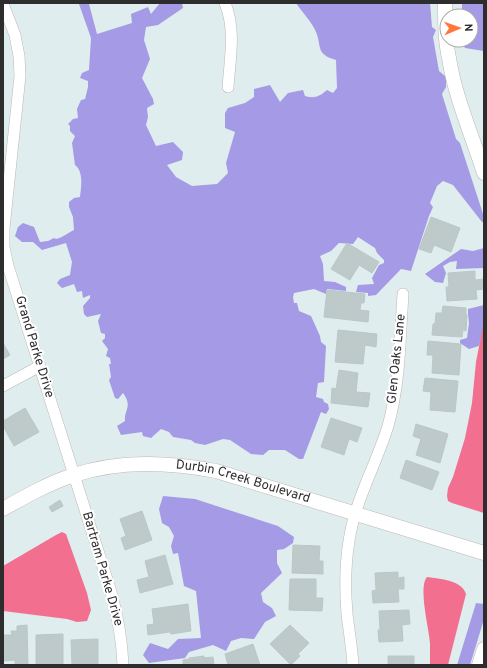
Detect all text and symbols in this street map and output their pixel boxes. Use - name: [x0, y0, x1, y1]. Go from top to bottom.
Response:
- north arrow: [439, 8, 479, 48]
- text: N: [461, 23, 475, 32]
- street label: Grand Parke Drive: [11, 294, 57, 400]
- street label: Glen Oaks Lane: [384, 313, 410, 405]
- street label: Durbin Creek Boulevard: [175, 457, 312, 507]
- street label: Bartram Parke Drive: [78, 510, 126, 628]

